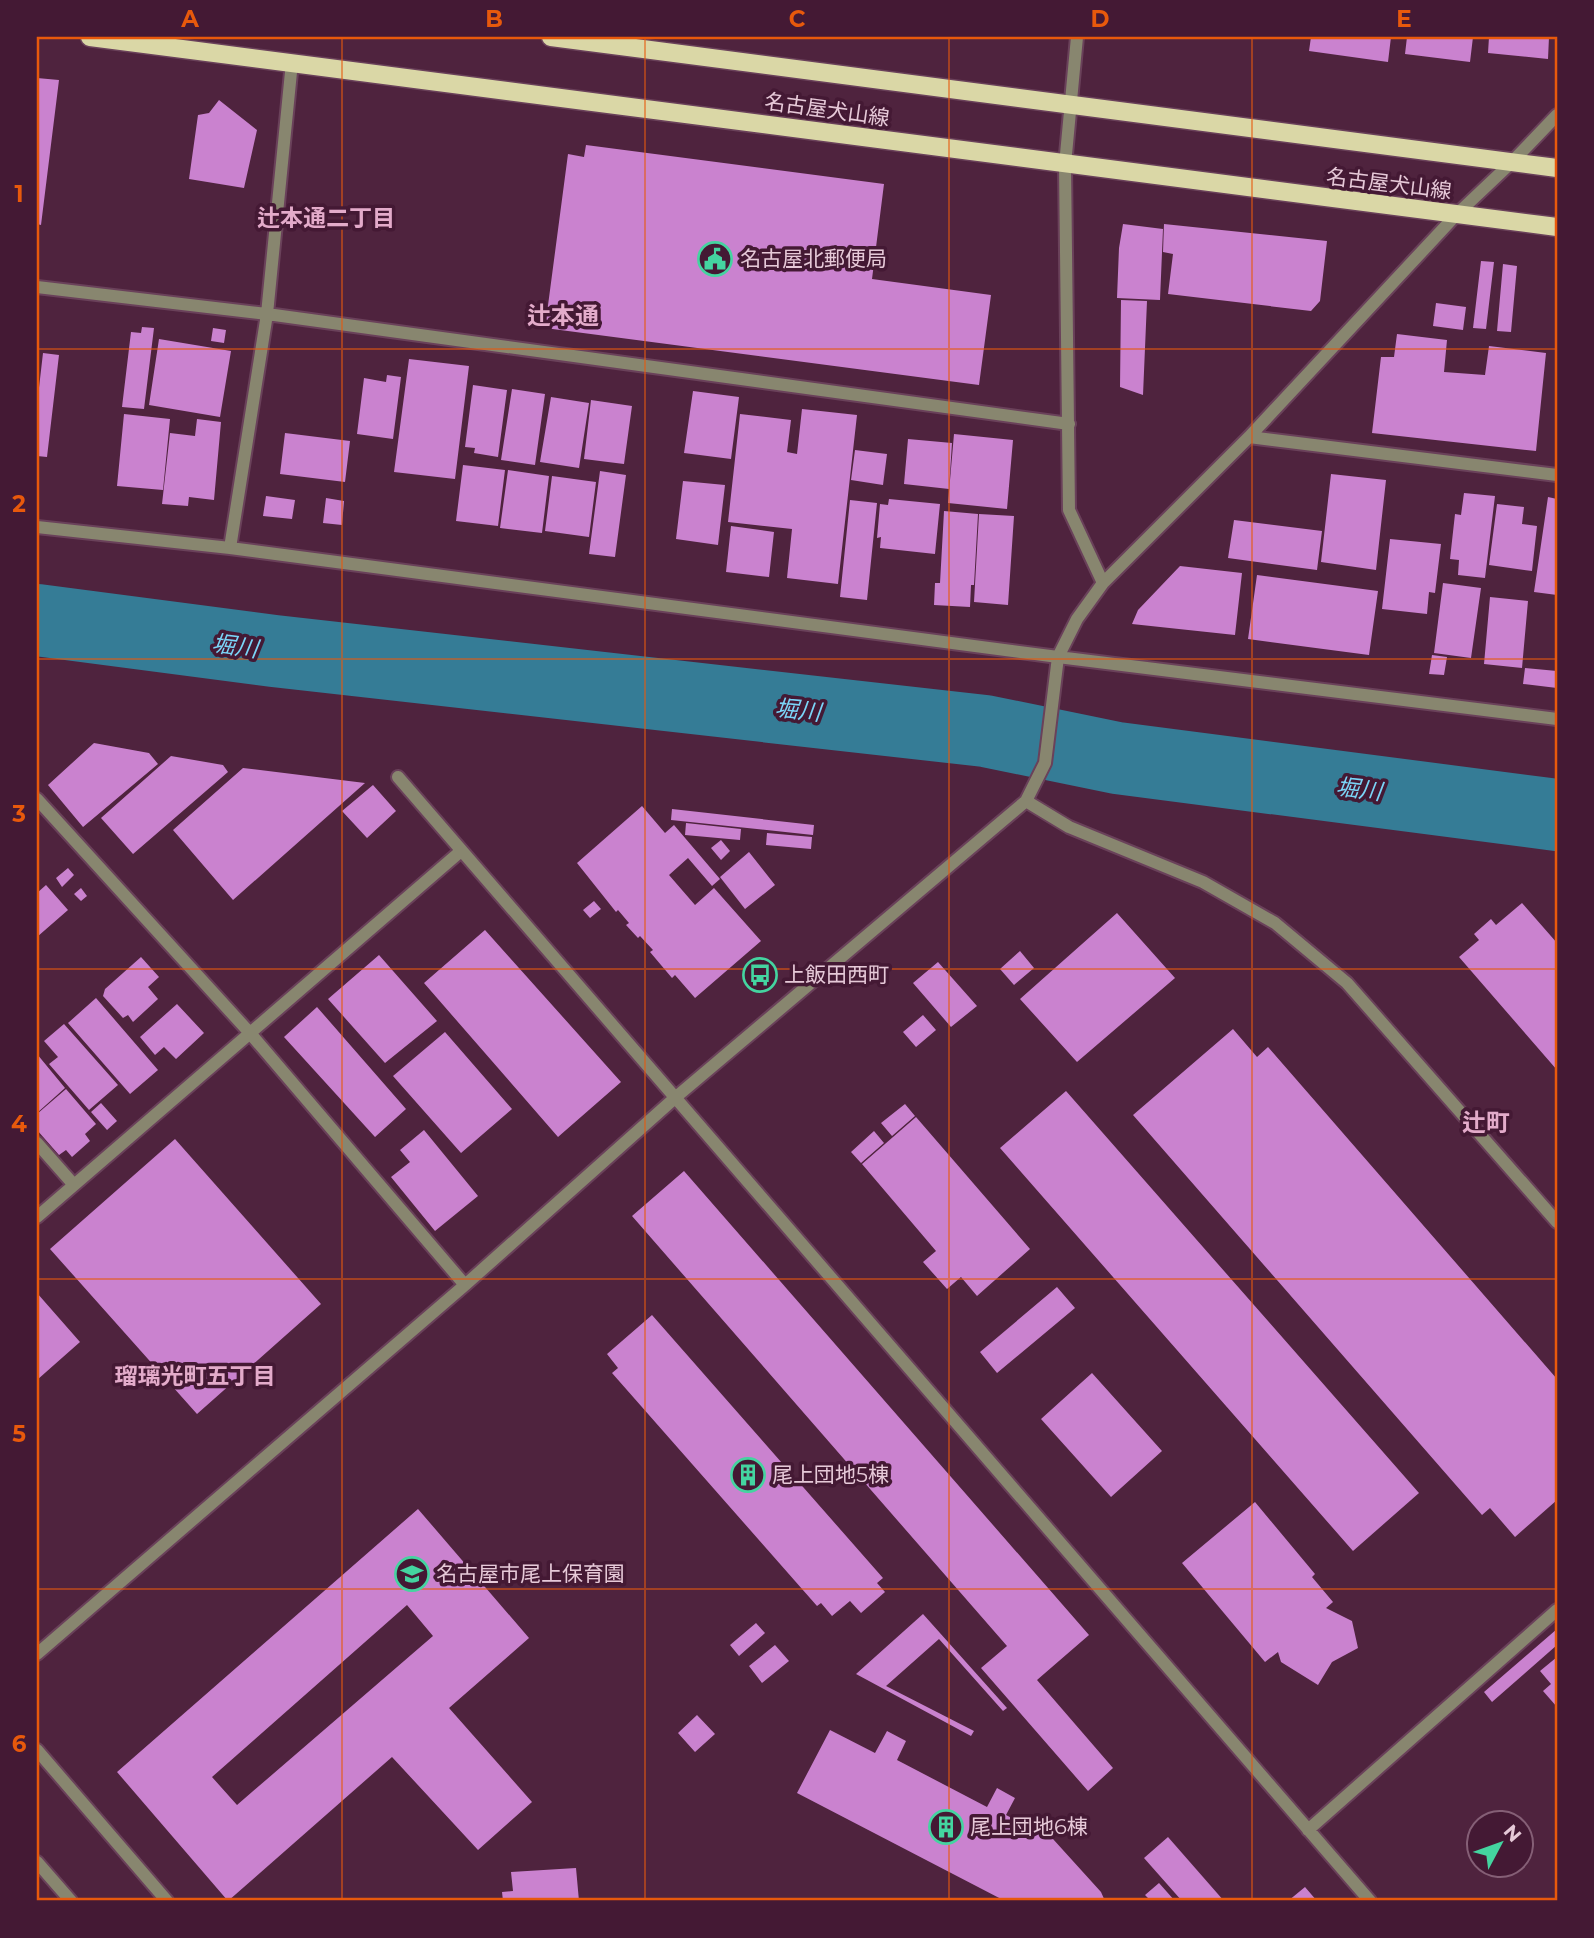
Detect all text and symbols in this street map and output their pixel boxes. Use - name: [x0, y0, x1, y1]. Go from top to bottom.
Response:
- text: A: [180, 5, 199, 33]
- text: B: [485, 5, 503, 33]
- text: C: [789, 5, 806, 33]
- text: D: [1091, 5, 1110, 33]
- text: E: [1396, 5, 1412, 33]
- street label: 名古屋犬山線: [763, 88, 891, 131]
- street label: 名古屋犬山線: [1325, 163, 1453, 204]
- text: 1: [14, 180, 24, 208]
- district label: 辻本通二丁目: [257, 204, 395, 232]
- public building icon: 名古屋北郵便局: [696, 240, 734, 278]
- place label: 名古屋北郵便局: [740, 246, 887, 271]
- district label: 辻本通: [527, 301, 599, 330]
- text: 2: [12, 490, 26, 518]
- water label: 堀川: [210, 629, 263, 663]
- water label: 堀川: [774, 694, 825, 727]
- water label: 堀川: [1334, 772, 1387, 806]
- text: 3: [11, 800, 26, 828]
- bus stop icon: 上飯田西町: [741, 956, 779, 994]
- place label: 上飯田西町: [784, 962, 889, 987]
- district label: 辻町: [1462, 1108, 1510, 1137]
- text: 4: [11, 1110, 27, 1138]
- district label: 瑠璃光町五丁目: [115, 1362, 276, 1390]
- text: 5: [12, 1420, 26, 1448]
- building icon: 尾上団地5棟: [729, 1456, 767, 1494]
- place label: 尾上団地5棟: [772, 1462, 889, 1487]
- school or university icon: 名古屋市尾上保育園: [393, 1555, 431, 1593]
- place label: 名古屋市尾上保育園: [436, 1561, 625, 1586]
- text: 6: [12, 1730, 27, 1758]
- building icon: 尾上団地6棟: [927, 1808, 965, 1846]
- north arrow: [1464, 1808, 1534, 1878]
- place label: 尾上団地6棟: [970, 1814, 1088, 1839]
- text: N: [1499, 1820, 1526, 1847]

